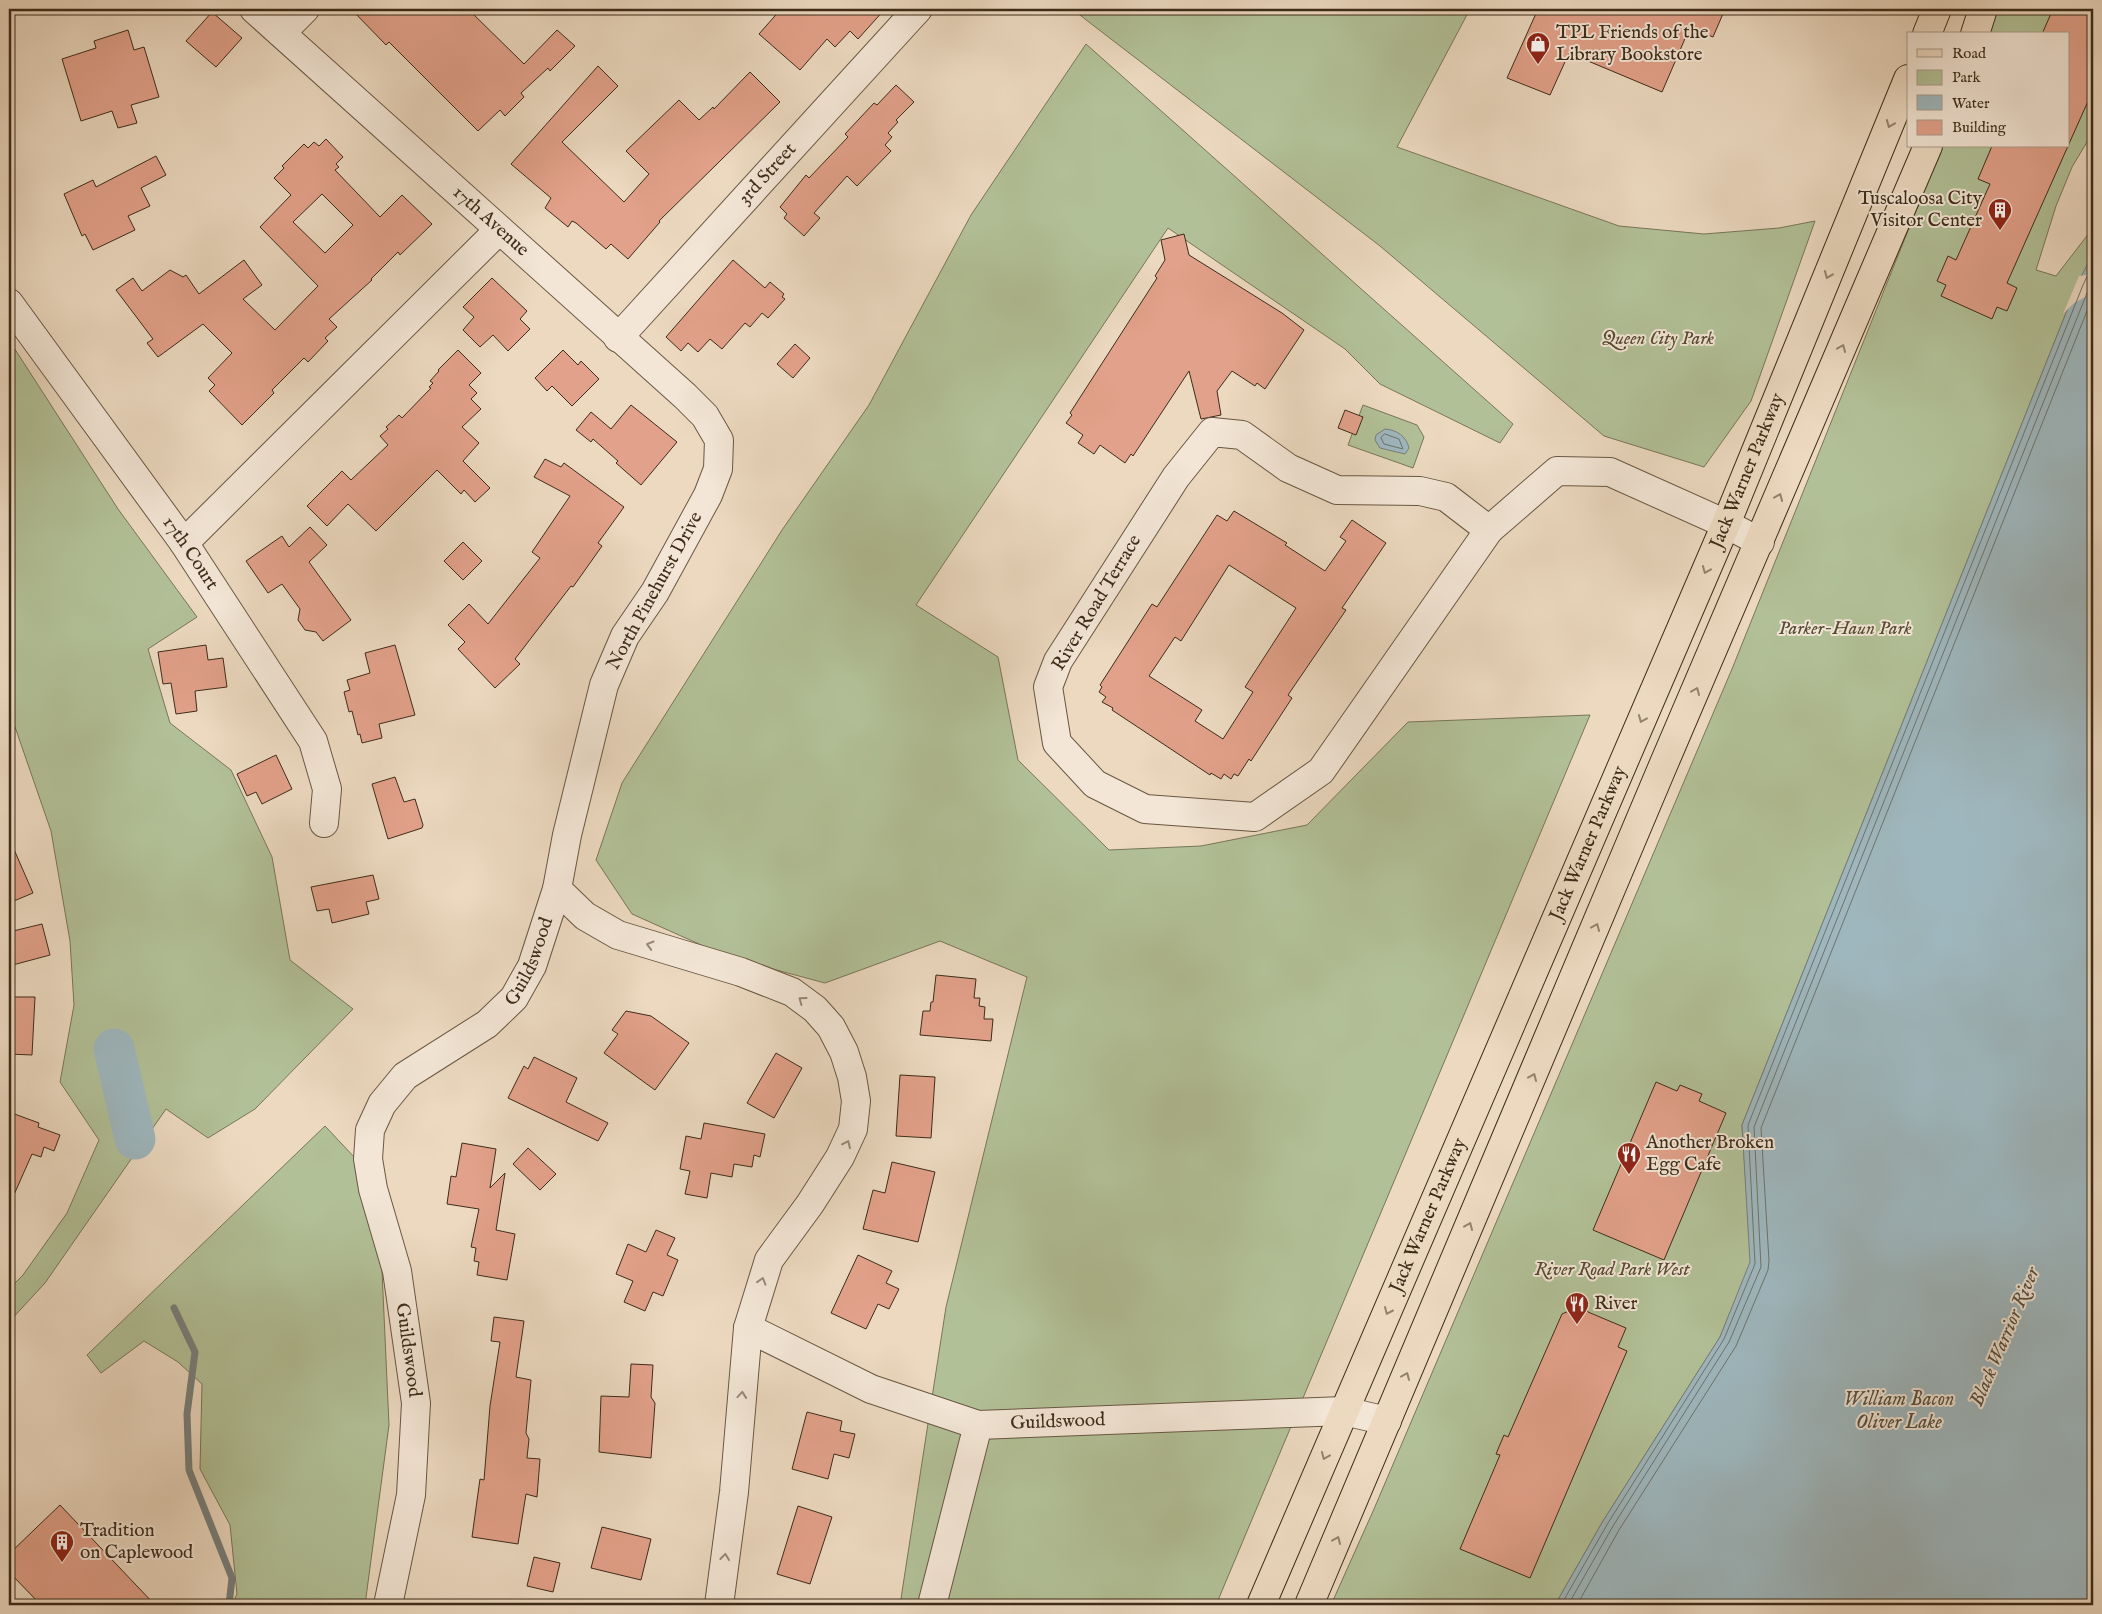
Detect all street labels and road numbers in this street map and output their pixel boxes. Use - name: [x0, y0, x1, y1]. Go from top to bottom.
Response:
- street label: 3rd Street: [733, 138, 802, 210]
- street label: 17th Avenue: [447, 181, 534, 262]
- street label: Jack Warner Parkway: [1704, 389, 1790, 554]
- street label: North Pinehurst Drive: [602, 507, 709, 674]
- street label: 17th Court: [157, 512, 224, 595]
- street label: River Road Terrace: [1047, 530, 1147, 675]
- street label: Jack Warner Parkway: [1544, 762, 1633, 926]
- street label: Guildswood: [500, 913, 559, 1012]
- street label: Jack Warner Parkway: [1384, 1134, 1473, 1298]
- street label: Guildswood: [390, 1301, 427, 1400]
- street label: Guildswood: [1010, 1408, 1107, 1436]

